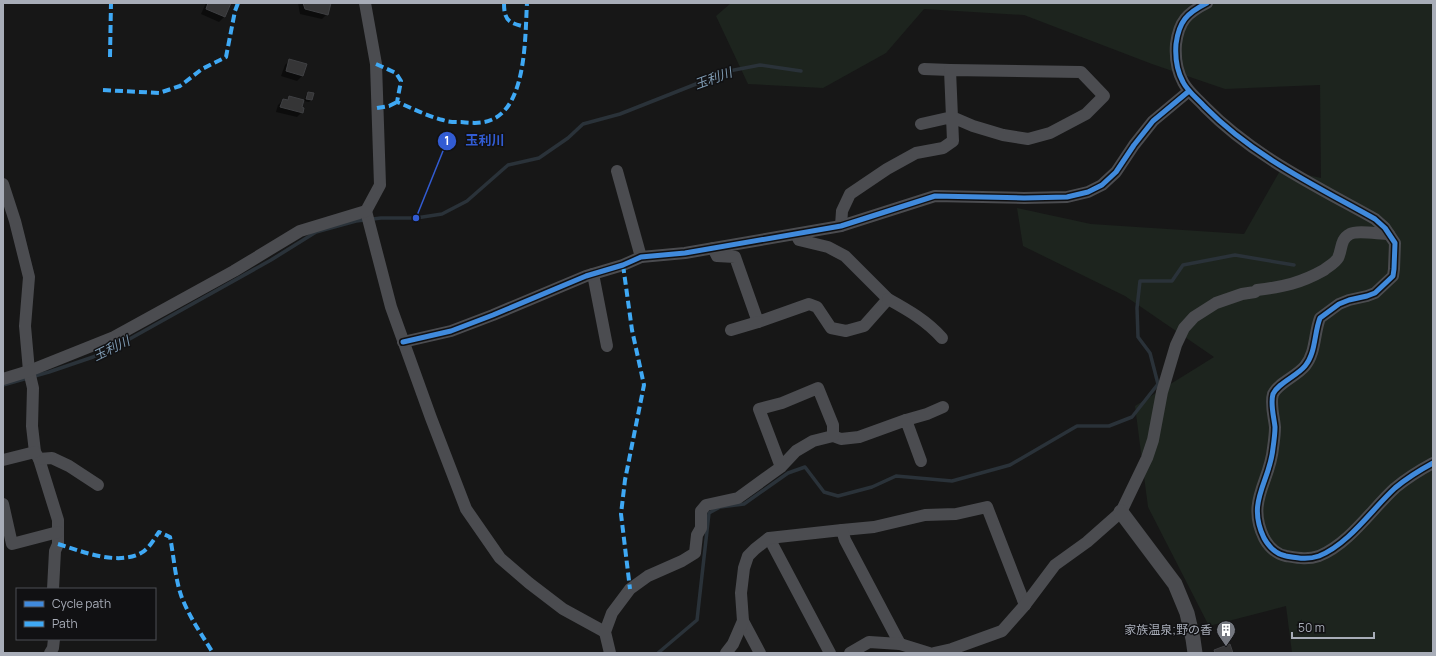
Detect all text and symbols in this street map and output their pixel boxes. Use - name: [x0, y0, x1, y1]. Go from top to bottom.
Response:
- water label: 玉利川: [692, 62, 736, 93]
- callout: 玉利川: [437, 128, 512, 153]
- text: 玉利川: [465, 131, 505, 149]
- text: 1: [444, 132, 450, 149]
- water label: 玉利川: [90, 330, 134, 365]
- legend: [16, 588, 156, 640]
- text: Cycle path: [52, 595, 111, 612]
- scale bar: [1292, 614, 1374, 640]
- text: Path: [52, 615, 78, 632]
- building icon: 家族温泉;野の香: [1215, 619, 1237, 647]
- text: 50 m: [1298, 619, 1325, 636]
- place label: 家族温泉;野の香: [1124, 621, 1212, 638]

